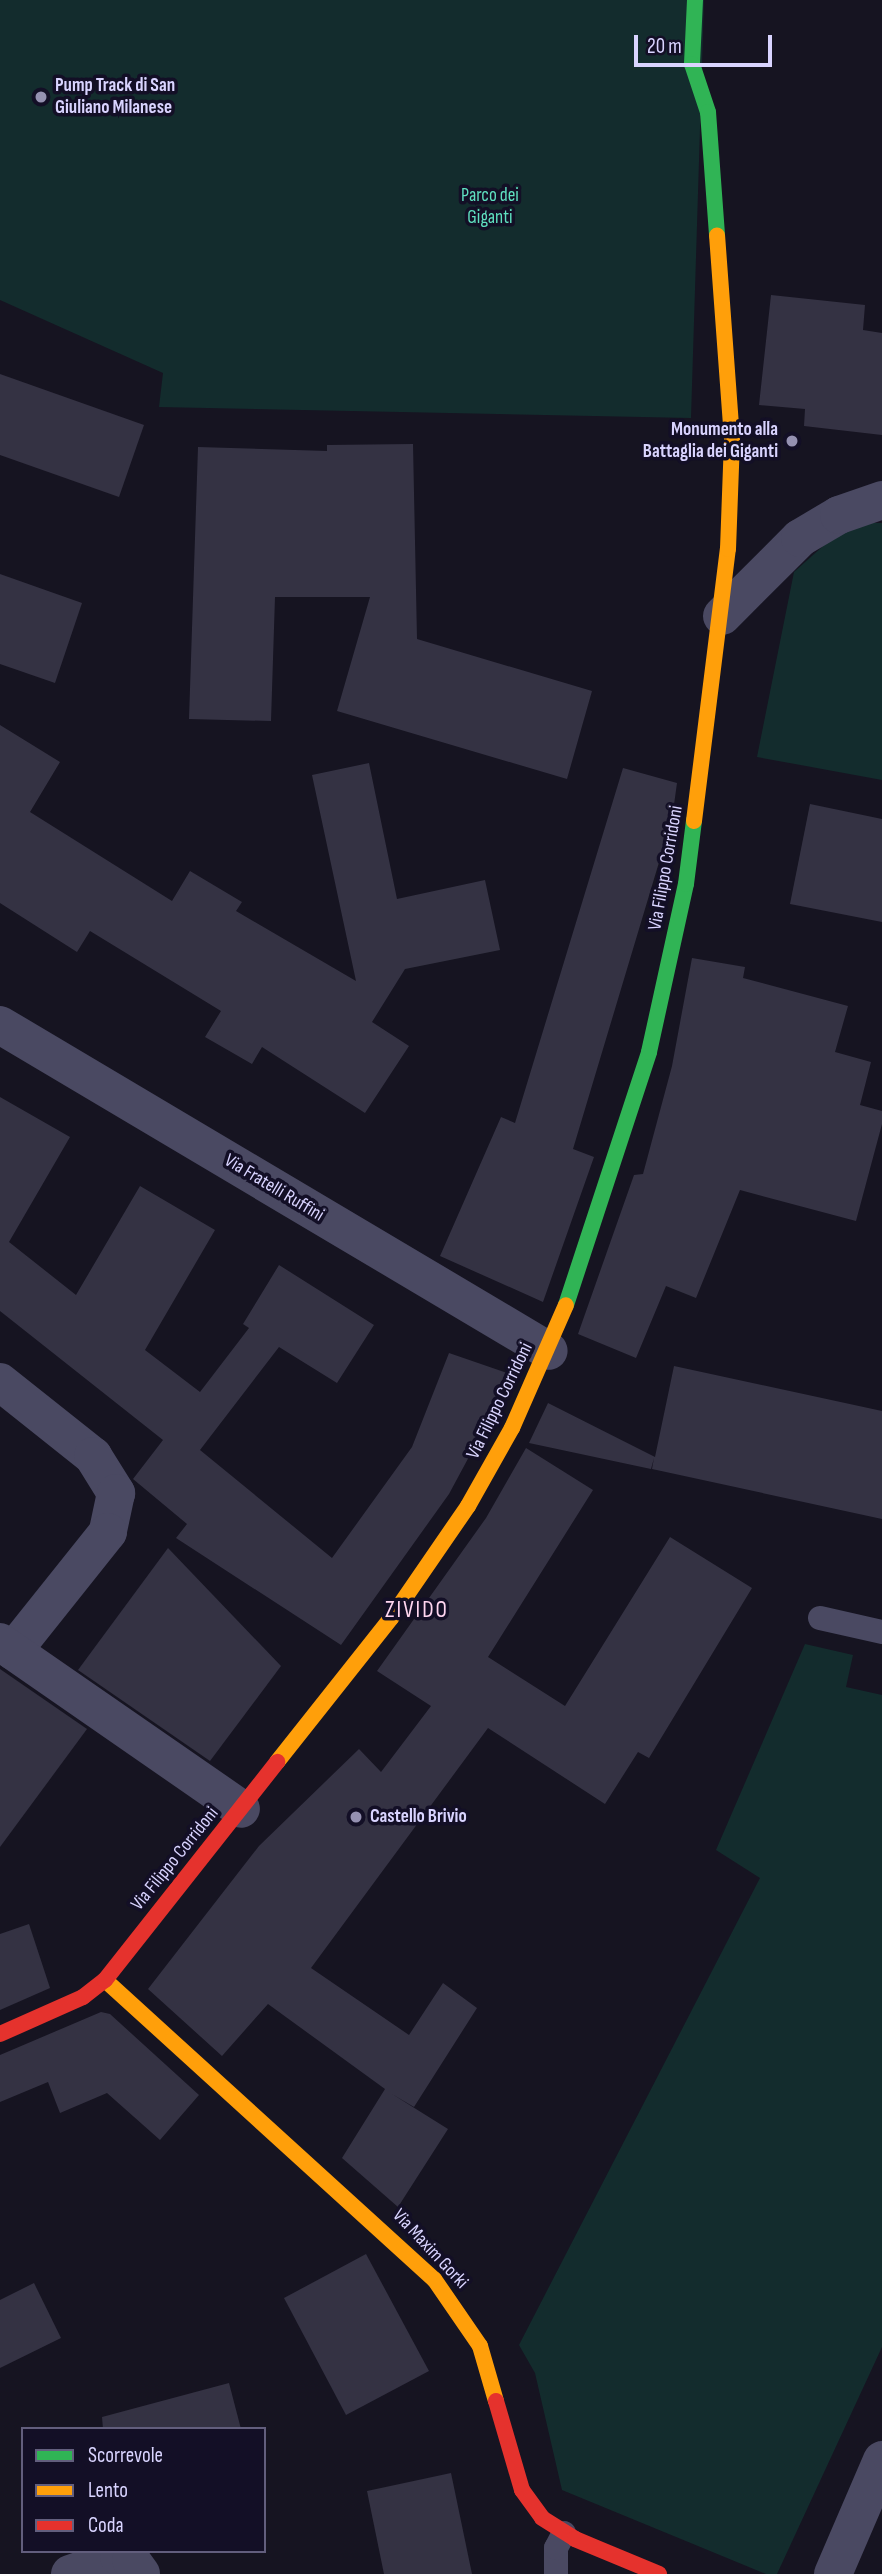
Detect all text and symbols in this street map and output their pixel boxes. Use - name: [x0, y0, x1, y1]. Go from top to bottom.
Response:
- scale bar: [637, 21, 775, 65]
- text: 20 m: [647, 34, 682, 59]
- place label: Pump Track di San Giuliano Milanese: [55, 75, 175, 119]
- marker: Pump Track di San Giuliano Milanese: [33, 89, 49, 105]
- park label: Parco dei Giganti: [461, 185, 519, 229]
- place label: Monumento alla Battaglia dei Giganti: [643, 419, 778, 463]
- marker: Monumento alla Battaglia dei Giganti: [784, 433, 800, 449]
- street label: Via Filippo Corridoni: [644, 804, 688, 932]
- street label: Via Fratelli Ruffini: [220, 1149, 328, 1227]
- street label: Via Filippo Corridoni: [462, 1339, 538, 1463]
- district label: ZIVIDO: [386, 1596, 448, 1624]
- street label: Via Filippo Corridoni: [126, 1803, 224, 1915]
- place label: Castello Brivio: [370, 1806, 467, 1828]
- marker: Castello Brivio: [348, 1809, 364, 1825]
- street label: Via Maxim Gorki: [387, 2204, 473, 2294]
- legend: [21, 2427, 266, 2553]
- text: Scorrevole: [88, 2443, 163, 2468]
- text: Lento: [88, 2478, 128, 2503]
- text: Coda: [88, 2513, 124, 2538]

